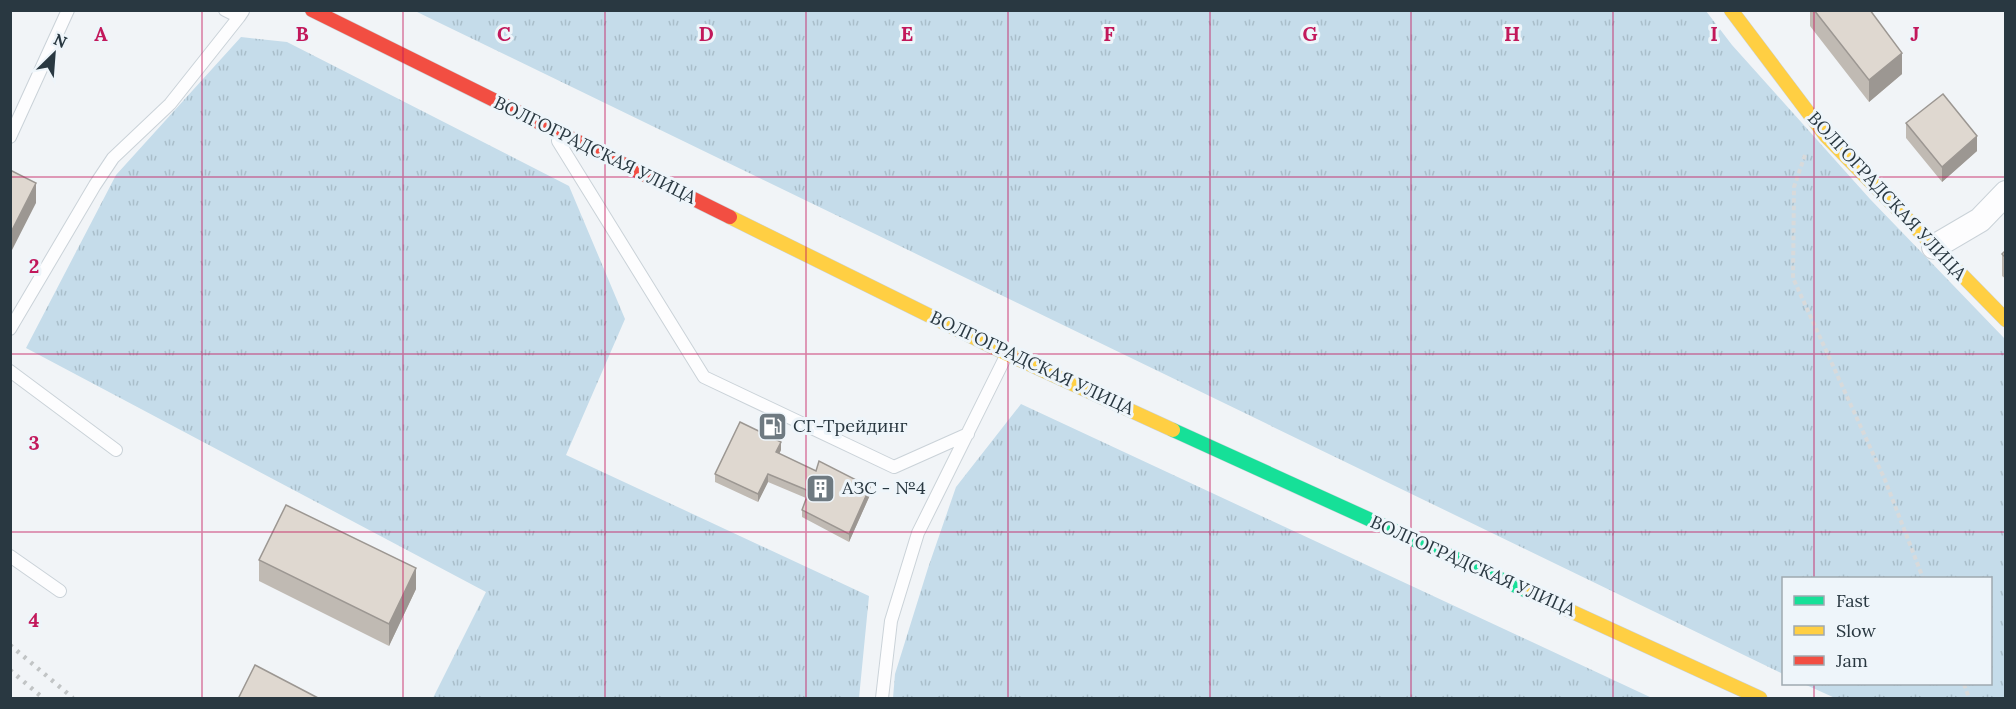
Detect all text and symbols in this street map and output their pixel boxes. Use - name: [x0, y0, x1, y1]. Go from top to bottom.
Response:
- text: A: [94, 21, 108, 46]
- text: B: [295, 21, 309, 46]
- text: C: [497, 21, 511, 46]
- text: D: [698, 21, 714, 46]
- text: E: [901, 21, 913, 46]
- text: F: [1103, 21, 1115, 46]
- text: G: [1302, 21, 1318, 46]
- text: H: [1504, 21, 1520, 46]
- text: I: [1710, 21, 1718, 46]
- text: J: [1910, 21, 1920, 46]
- north arrow: [24, 24, 84, 84]
- text: N: [51, 29, 70, 52]
- street label: ВОЛГОГРАДСКАЯ УЛИЦА: [490, 91, 701, 209]
- street label: ВОЛГОГРАДСКАЯ УЛИЦА: [1803, 107, 1972, 285]
- text: 2: [29, 253, 39, 278]
- street label: ВОЛГОГРАДСКАЯ УЛИЦА: [927, 305, 1138, 420]
- fuel station icon: СГ-Трейдинг: [756, 410, 788, 442]
- place label: СГ-Трейдинг: [793, 414, 908, 437]
- text: 3: [28, 430, 40, 455]
- building icon: АЗС - №4: [805, 472, 837, 504]
- place label: АЗС - №4: [841, 476, 926, 499]
- street label: ВОЛГОГРАДСКАЯ УЛИЦА: [1367, 510, 1580, 622]
- legend: [1782, 577, 1992, 685]
- text: Fast: [1836, 589, 1870, 612]
- text: 4: [29, 607, 40, 632]
- text: Slow: [1836, 619, 1876, 642]
- text: Jam: [1835, 649, 1868, 672]

